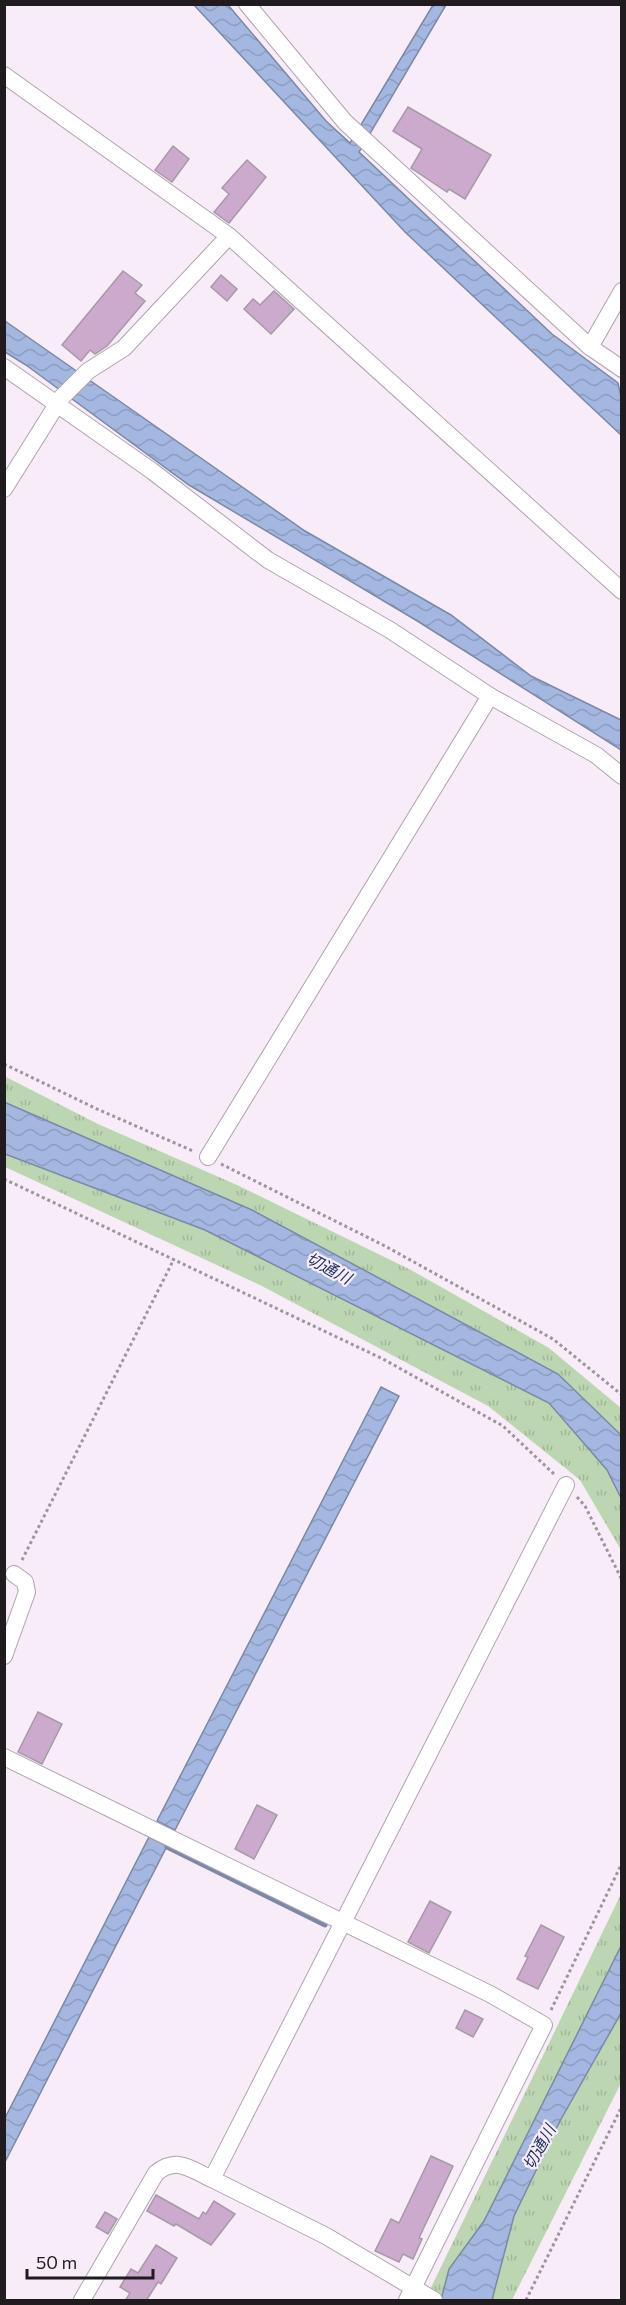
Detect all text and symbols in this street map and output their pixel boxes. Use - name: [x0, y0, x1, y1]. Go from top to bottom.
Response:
- water label: 切通川: [304, 1248, 357, 1288]
- water label: 切通川: [519, 2119, 559, 2172]
- scale bar: [27, 2242, 153, 2280]
- text: 50 m: [36, 2251, 77, 2273]

